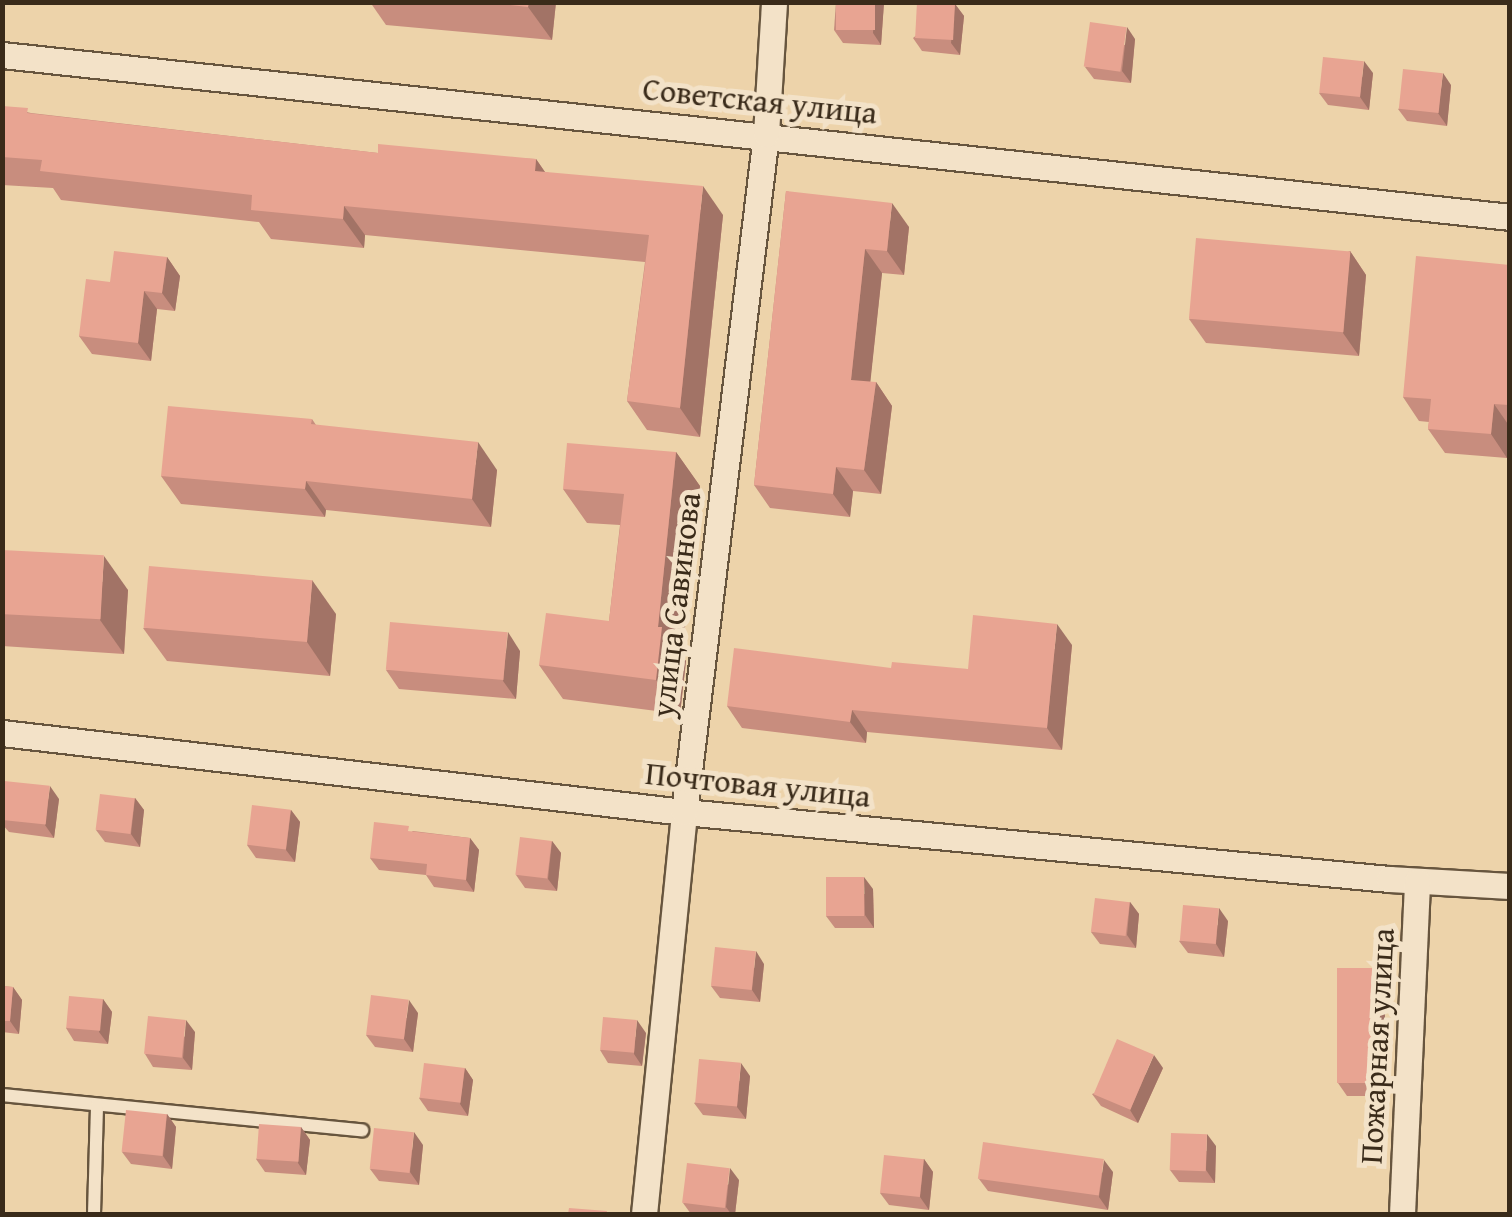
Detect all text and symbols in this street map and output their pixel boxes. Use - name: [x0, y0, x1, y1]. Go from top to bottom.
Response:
- street label: Советская улица: [641, 70, 879, 132]
- street label: улица Савинова: [643, 490, 709, 720]
- street label: Почтовая улица: [643, 754, 873, 816]
- street label: Пожарная улица: [1352, 927, 1402, 1165]

